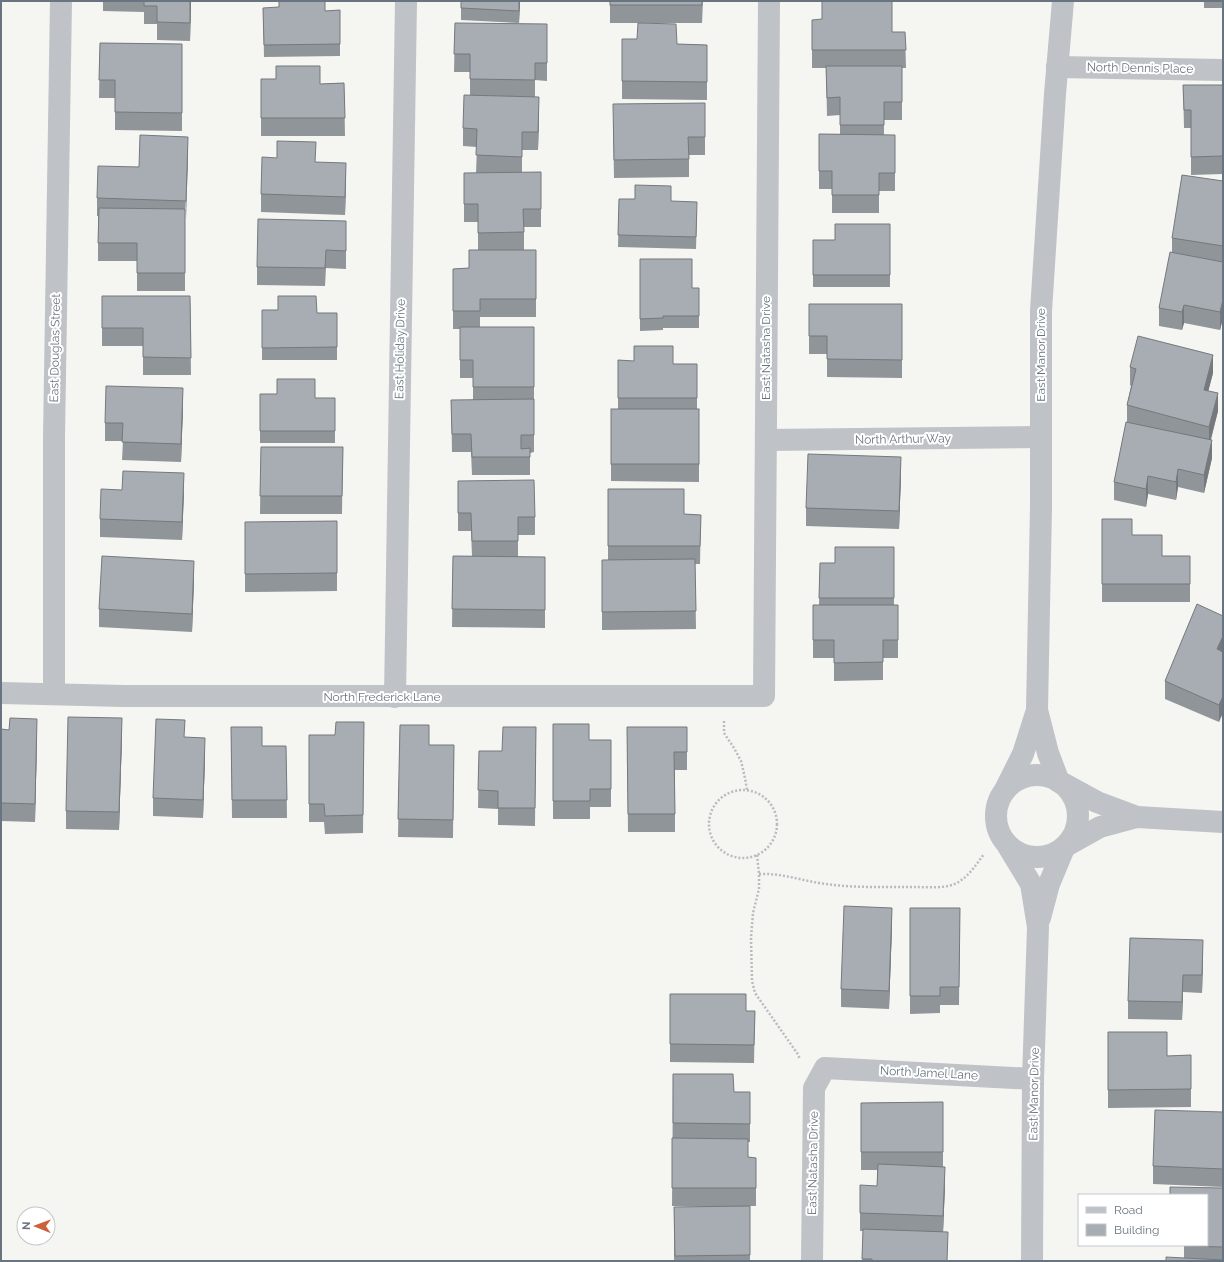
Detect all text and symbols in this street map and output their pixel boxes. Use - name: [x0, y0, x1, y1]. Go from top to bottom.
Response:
- street label: North Dennis Place: [1087, 60, 1193, 76]
- street label: East Douglas Street: [47, 293, 63, 403]
- street label: East Natasha Drive: [759, 296, 773, 400]
- street label: East Holiday Drive: [392, 299, 408, 399]
- street label: East Manor Drive: [1034, 308, 1048, 402]
- street label: North Arthur Way: [855, 431, 952, 447]
- street label: North Frederick Lane: [323, 690, 441, 704]
- street label: East Manor Drive: [1026, 1047, 1042, 1141]
- street label: North Jamel Lane: [880, 1063, 978, 1083]
- street label: East Natasha Drive: [805, 1111, 821, 1215]
- legend: [1078, 1194, 1208, 1246]
- text: Road: [1114, 1203, 1143, 1217]
- north arrow: [16, 1206, 56, 1246]
- text: N: [20, 1222, 33, 1230]
- text: Building: [1114, 1223, 1160, 1237]

